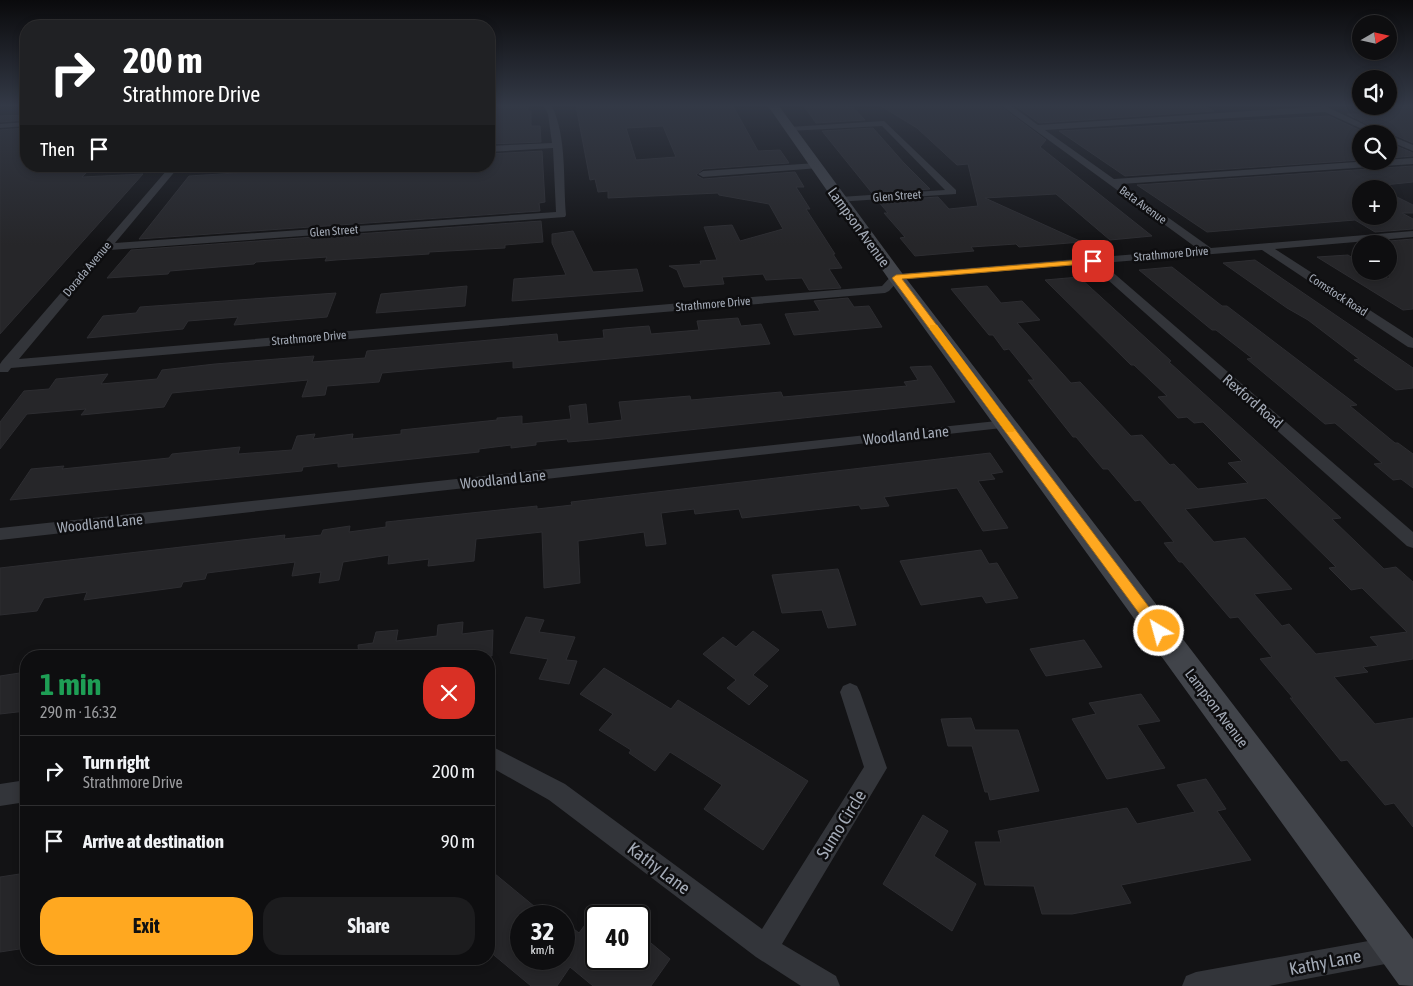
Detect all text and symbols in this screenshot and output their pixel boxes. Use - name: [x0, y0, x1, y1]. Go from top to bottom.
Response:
- north arrow: [1352, 15, 1398, 60]
- map controls: [1352, 15, 1397, 280]
- icon: right: [40, 40, 105, 105]
- text: 200 m: [123, 40, 202, 80]
- button: sound: [1352, 70, 1397, 115]
- text: Strathmore Drive: [123, 81, 260, 107]
- button: search: [1352, 125, 1397, 170]
- icon: arrive: [85, 135, 113, 163]
- text: Then: [40, 138, 75, 160]
- button: +: [1352, 180, 1397, 225]
- street label: Beta Avenue: [1117, 183, 1169, 227]
- street label: Lampson Avenue: [825, 184, 894, 270]
- street label: Glen Street: [872, 187, 922, 205]
- street label: Glen Street: [309, 222, 359, 240]
- button: −: [1352, 235, 1397, 280]
- street label: Dorada Avenue: [60, 239, 114, 299]
- pin: [1072, 240, 1114, 282]
- street label: Strathmore Drive: [1133, 244, 1209, 264]
- icon: arrive: [1079, 247, 1107, 275]
- street label: Comstock Road: [1306, 271, 1370, 319]
- street label: Strathmore Drive: [675, 294, 751, 314]
- street label: Strathmore Drive: [271, 328, 347, 348]
- street label: Rexford Road: [1220, 370, 1286, 432]
- street label: Woodland Lane: [862, 422, 950, 448]
- street label: Woodland Lane: [459, 466, 547, 492]
- street label: Woodland Lane: [56, 510, 144, 536]
- position arrow: [1132, 604, 1184, 656]
- street label: Lampson Avenue: [1182, 665, 1252, 751]
- text: 1 min: [40, 667, 101, 701]
- button: close: [423, 667, 475, 719]
- text: 290 m · 16:32: [40, 703, 117, 721]
- text: Turn right: [83, 751, 150, 773]
- icon: right: [40, 757, 68, 785]
- text: 200 m: [432, 760, 475, 782]
- text: Strathmore Drive: [83, 773, 183, 791]
- street label: Sumo Circle: [812, 786, 870, 862]
- icon: arrive: [40, 827, 68, 855]
- text: Arrive at destination: [83, 830, 224, 852]
- text: 90 m: [441, 830, 475, 852]
- street label: Kathy Lane: [624, 838, 694, 898]
- button: Exit: [40, 897, 253, 955]
- button: Share: [263, 897, 475, 955]
- speed limit sign: 40: [585, 905, 650, 970]
- text: 32: [531, 917, 554, 945]
- text: km/h: [531, 943, 554, 957]
- street label: Kathy Lane: [1287, 945, 1363, 979]

